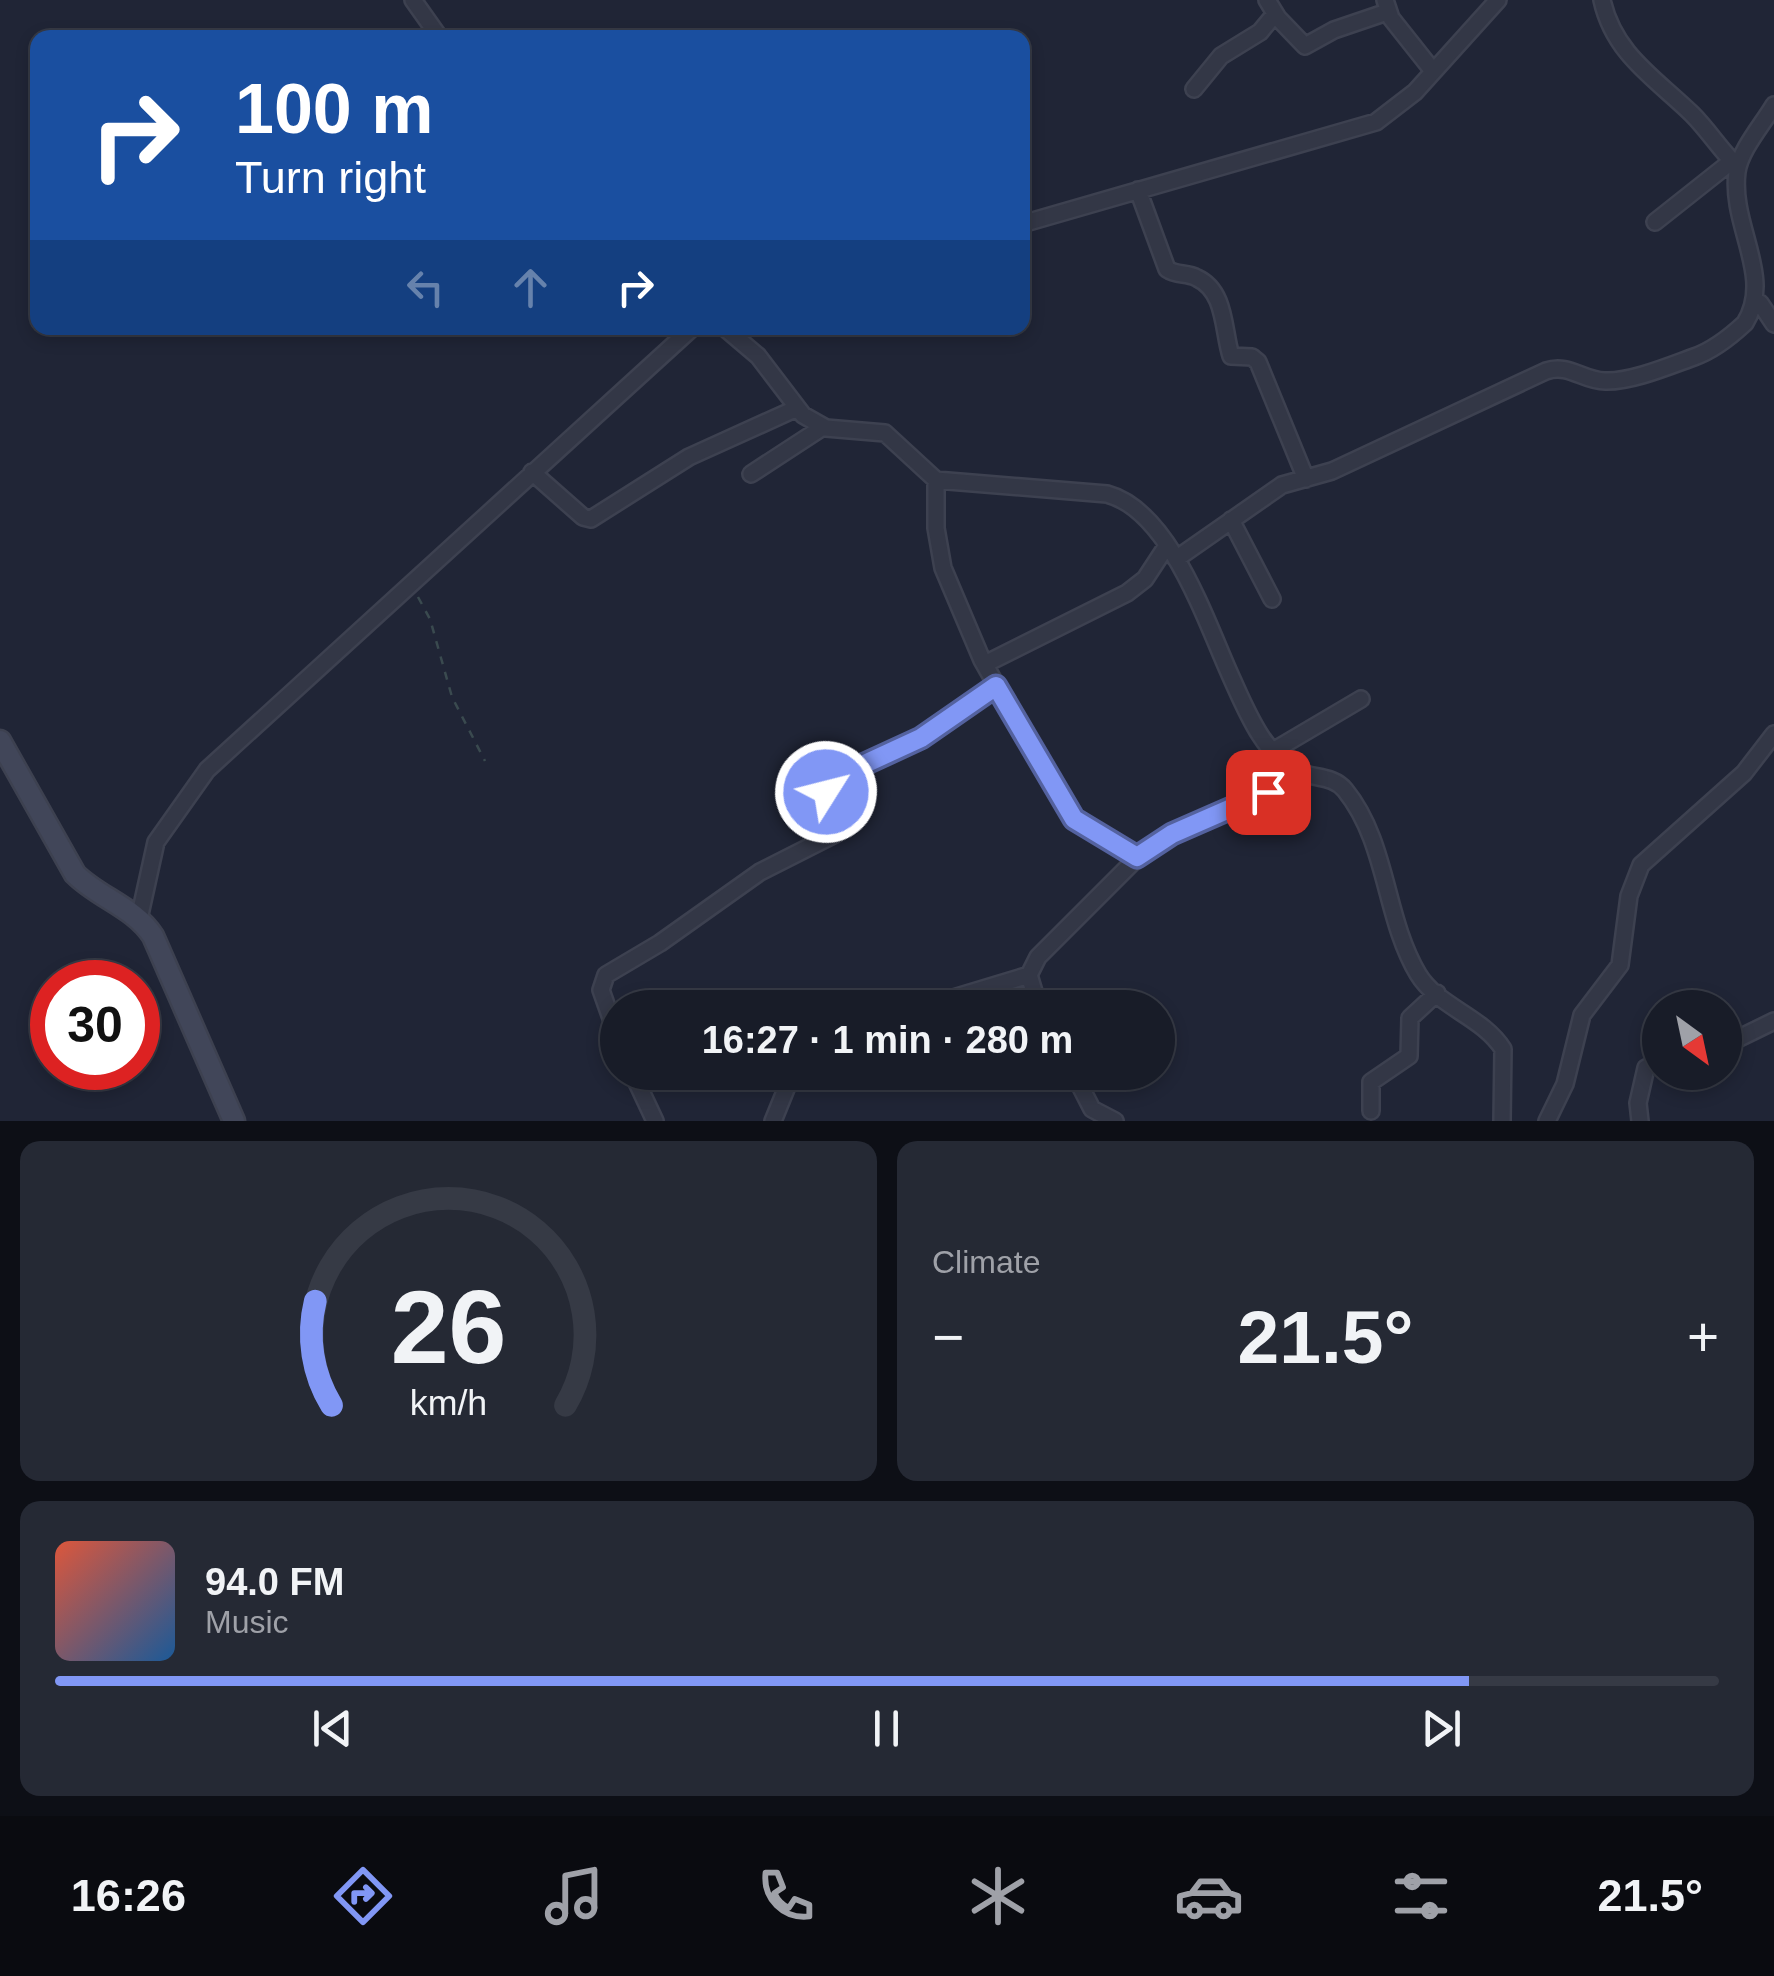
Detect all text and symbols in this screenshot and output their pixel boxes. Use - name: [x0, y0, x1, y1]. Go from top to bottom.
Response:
- icon: right: [70, 70, 200, 200]
- text: 100 m: [235, 70, 433, 148]
- text: Turn right: [235, 152, 426, 203]
- icon: left: [398, 260, 453, 315]
- icon: ahead: [503, 260, 558, 315]
- icon: right: [608, 260, 663, 315]
- position arrow: [774, 740, 878, 844]
- pin: [1226, 750, 1311, 835]
- icon: arrive: [1241, 765, 1296, 820]
- speed limit sign: 30: [30, 960, 160, 1090]
- north arrow: [1642, 990, 1742, 1090]
- map controls: [1642, 990, 1742, 1090]
- text: 16:27 · 1 min · 280 m: [702, 1019, 1073, 1061]
- text: Climate: [932, 1244, 1040, 1280]
- text: 26: [391, 1269, 506, 1385]
- text: 21.5°: [1238, 1295, 1413, 1379]
- text: −: [932, 1306, 964, 1368]
- text: +: [1687, 1306, 1719, 1368]
- text: km/h: [410, 1383, 487, 1423]
- text: 94.0 FM: [205, 1561, 344, 1603]
- text: Music: [205, 1604, 289, 1640]
- icon: previous: [305, 1701, 360, 1756]
- icon: pause: [859, 1701, 914, 1756]
- icon: next: [1414, 1701, 1469, 1756]
- icon: directions: [328, 1861, 398, 1931]
- icon: music: [539, 1861, 609, 1931]
- icon: phone: [751, 1861, 821, 1931]
- icon: climate: [963, 1861, 1033, 1931]
- icon: car: [1174, 1861, 1244, 1931]
- icon: filters: [1386, 1861, 1456, 1931]
- text: 16:26: [71, 1870, 186, 1921]
- text: 21.5°: [1598, 1870, 1703, 1921]

